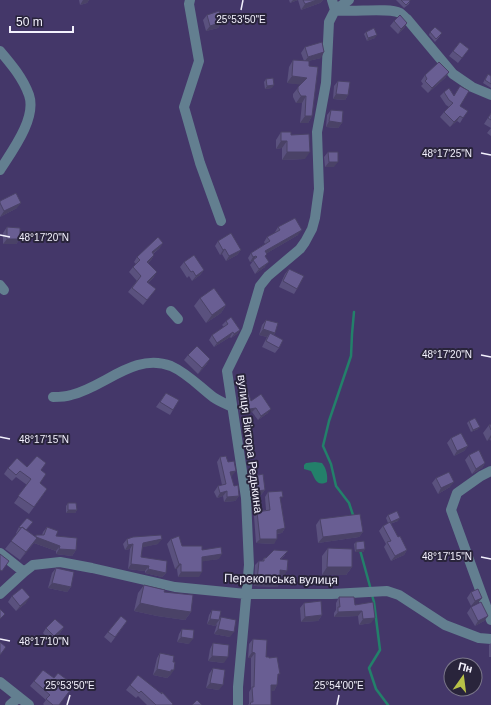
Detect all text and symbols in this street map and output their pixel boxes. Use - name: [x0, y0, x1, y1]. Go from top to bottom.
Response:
- scale bar: [10, 8, 73, 34]
- text: 25°53'50"E: [216, 14, 266, 25]
- text: 50 m: [16, 15, 43, 29]
- text: 48°17'25"N: [422, 148, 472, 159]
- text: 48°17'20"N: [19, 232, 69, 243]
- text: 48°17'20"N: [422, 349, 472, 360]
- street label: вулиця Віктора Редькина: [235, 374, 265, 514]
- text: 48°17'15"N: [19, 434, 69, 445]
- text: 48°17'15"N: [422, 551, 472, 562]
- street label: Перекопська вулиця: [224, 571, 338, 587]
- text: 48°17'10"N: [19, 636, 69, 647]
- north arrow: [443, 657, 483, 697]
- text: Пн: [457, 660, 474, 675]
- text: 25°53'50"E: [45, 680, 95, 691]
- text: 25°54'00"E: [314, 680, 364, 691]

